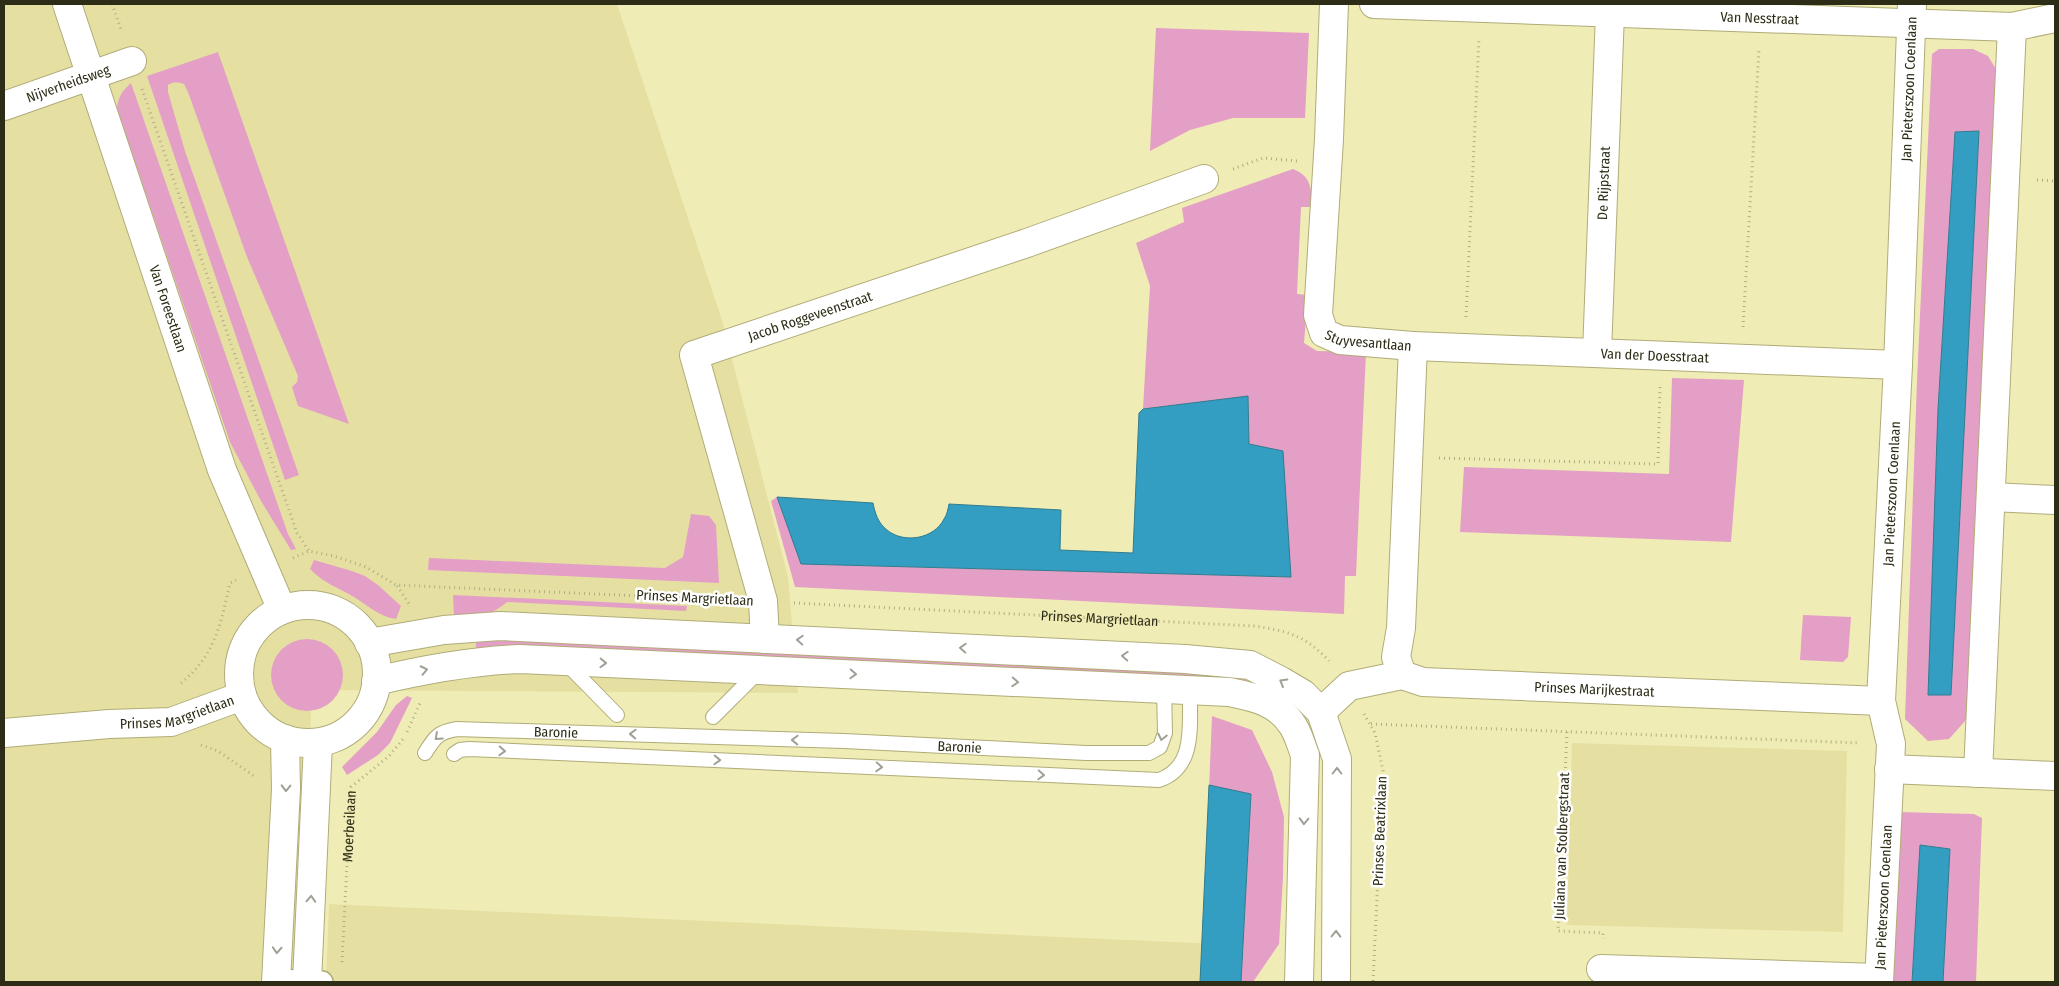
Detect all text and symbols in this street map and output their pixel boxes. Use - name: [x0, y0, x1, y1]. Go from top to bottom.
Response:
- street label: Van Nesstraat: [1720, 8, 1800, 28]
- street label: Jan Pieterszoon Coenlaan: [1897, 16, 1920, 162]
- street label: Nijverheidsweg: [24, 61, 113, 106]
- street label: De Rijpstraat: [1594, 146, 1613, 220]
- street label: Van Foreestlaan: [146, 263, 191, 354]
- street label: Jacob Roggeveenstraat: [746, 287, 875, 345]
- street label: Stuyvesantlaan: [1322, 326, 1412, 354]
- street label: Van der Doesstraat: [1600, 345, 1710, 366]
- street label: Jan Pieterszoon Coenlaan: [1879, 421, 1904, 567]
- street label: Prinses Margrietlaan: [636, 586, 754, 610]
- street label: Prinses Margrietlaan: [1040, 607, 1159, 630]
- one-way arrow: [796, 635, 804, 646]
- one-way arrow: [958, 643, 966, 654]
- one-way arrow: [1121, 651, 1128, 661]
- one-way arrow: [599, 657, 607, 668]
- one-way arrow: [419, 665, 428, 676]
- one-way arrow: [849, 668, 857, 679]
- one-way arrow: [1011, 676, 1019, 687]
- one-way arrow: [1279, 678, 1288, 688]
- street label: Prinses Marijkestraat: [1534, 678, 1655, 700]
- street label: Prinses Margrietlaan: [119, 691, 236, 732]
- street label: Baronie: [534, 723, 578, 741]
- one-way arrow: [629, 729, 637, 740]
- one-way arrow: [435, 731, 444, 740]
- one-way arrow: [1157, 733, 1168, 742]
- one-way arrow: [791, 734, 799, 745]
- street label: Baronie: [937, 737, 982, 756]
- one-way arrow: [498, 745, 506, 756]
- one-way arrow: [713, 755, 721, 766]
- one-way arrow: [875, 762, 883, 773]
- one-way arrow: [1332, 767, 1342, 774]
- one-way arrow: [1037, 769, 1045, 780]
- street label: Juliana van Stolbergstraat: [1551, 772, 1573, 920]
- street label: Prinses Beatrixlaan: [1370, 776, 1390, 886]
- one-way arrow: [280, 784, 291, 792]
- street label: Moerbeilaan: [339, 790, 359, 862]
- one-way arrow: [1298, 818, 1309, 826]
- street label: Jan Pieterszoon Coenlaan: [1871, 824, 1895, 970]
- one-way arrow: [306, 894, 317, 902]
- one-way arrow: [1331, 929, 1342, 937]
- one-way arrow: [272, 946, 283, 954]

